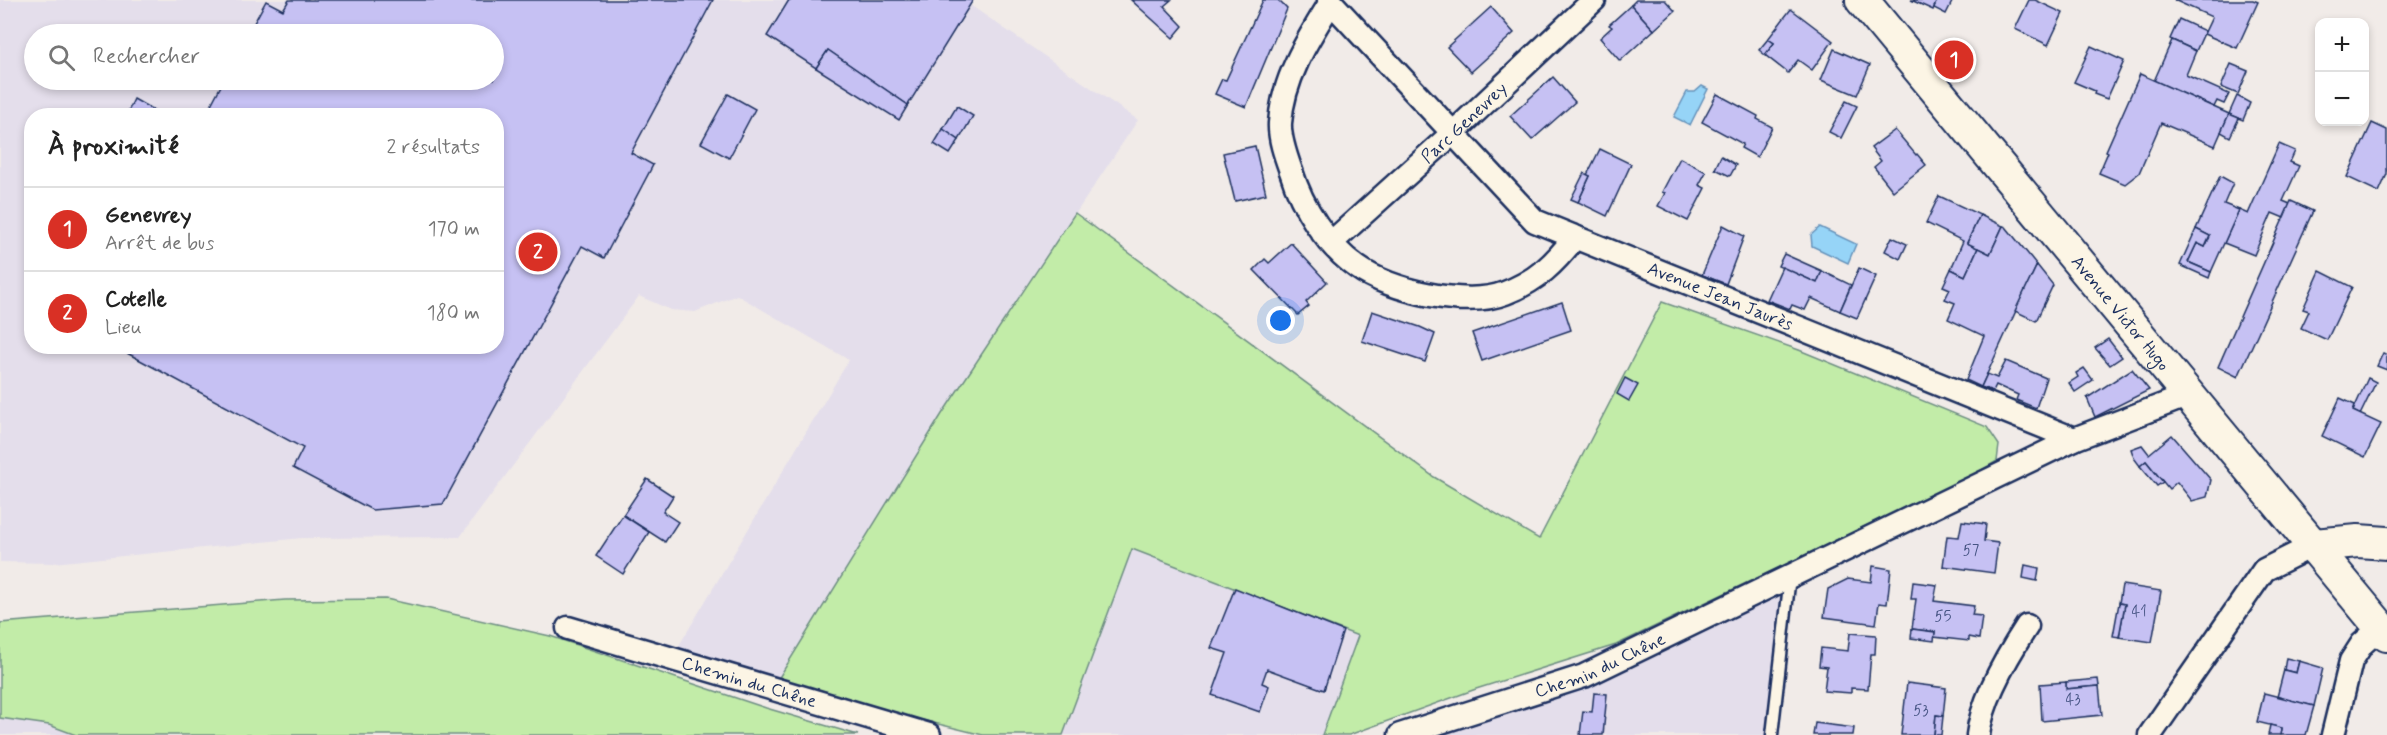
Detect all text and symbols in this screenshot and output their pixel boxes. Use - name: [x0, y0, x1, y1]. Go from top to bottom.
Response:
- map controls: [2315, 18, 2369, 126]
- button: +: [2315, 18, 2369, 72]
- search box: [24, 24, 504, 90]
- pin: 1: [1934, 38, 1974, 82]
- icon: search: [45, 41, 78, 74]
- text: Rechercher: [93, 43, 200, 71]
- button: −: [2315, 72, 2369, 126]
- street label: Parc Genevrey: [1416, 77, 1513, 169]
- text: À proximité: [48, 130, 179, 164]
- text: 2 résultats: [387, 134, 480, 161]
- text: Genevrey: [105, 202, 191, 230]
- text: 1: [63, 216, 72, 243]
- text: 170 m: [428, 216, 480, 243]
- text: Arrêt de bus: [105, 230, 214, 257]
- pin: 2: [518, 230, 558, 274]
- street label: Avenue Victor Hugo: [2065, 251, 2175, 376]
- street label: Avenue Jean Jaurès: [1644, 257, 1796, 337]
- text: Cotelle: [105, 286, 167, 314]
- text: 2: [63, 300, 72, 327]
- text: 180 m: [427, 300, 480, 327]
- your location: [1266, 306, 1295, 335]
- text: Lieu: [105, 314, 142, 341]
- house number: 57: [1963, 541, 1980, 561]
- house number: 41: [2131, 602, 2147, 622]
- house number: 55: [1935, 607, 1952, 627]
- street label: Chemin du Chêne: [1532, 627, 1670, 704]
- street label: Chemin du Chêne: [678, 651, 820, 714]
- house number: 43: [2065, 690, 2081, 710]
- house number: 53: [1913, 701, 1929, 721]

